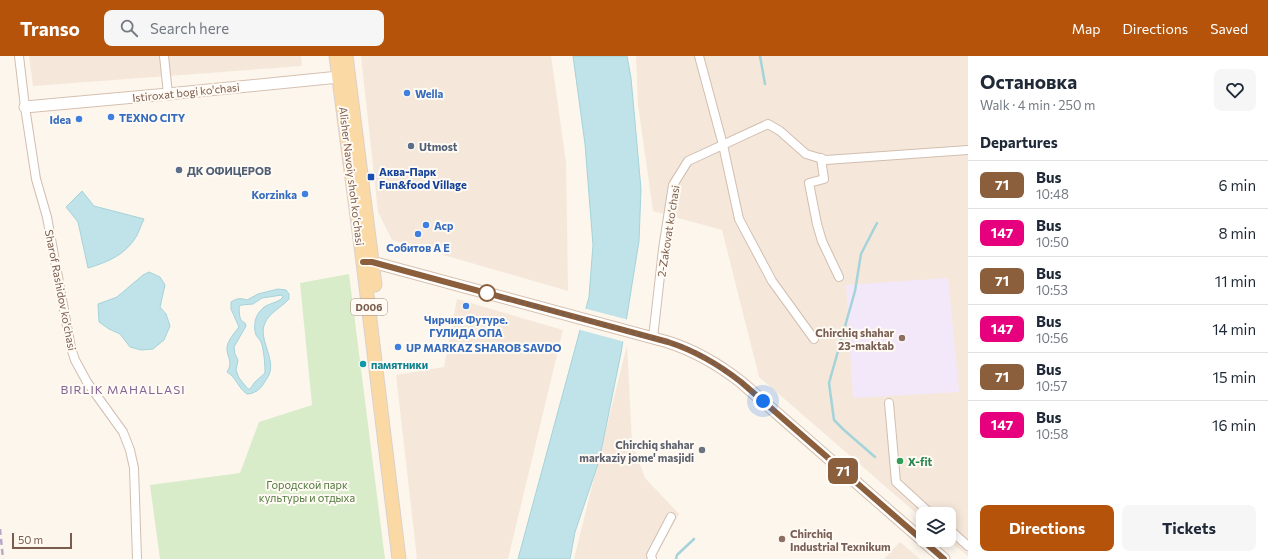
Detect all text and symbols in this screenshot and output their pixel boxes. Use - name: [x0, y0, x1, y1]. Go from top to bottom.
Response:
- search box: [104, 10, 384, 46]
- text: Transo: [20, 17, 80, 40]
- icon: search: [118, 17, 140, 39]
- text: Search here: [150, 19, 229, 37]
- text: Map: [1072, 20, 1101, 37]
- text: Directions: [1123, 20, 1188, 37]
- text: Saved: [1210, 20, 1248, 37]
- button: heart: [1214, 69, 1256, 111]
- text: Остановка: [980, 70, 1077, 93]
- street label: Istiroxat bogi ko'chasi: [132, 80, 241, 104]
- place label: Wella: [415, 87, 444, 100]
- marker: Wella: [402, 88, 412, 98]
- text: Walk · 4 min · 250 m: [980, 97, 1095, 113]
- street label: Alisher Navoiy shoh koʻchasi: [337, 106, 367, 246]
- place label: TEXNO CITY: [119, 111, 186, 124]
- marker: TEXNO CITY: [106, 112, 116, 122]
- place label: Idea: [50, 113, 71, 126]
- marker: Idea: [74, 114, 84, 124]
- text: Departures: [980, 133, 1058, 151]
- place label: Utmost: [419, 140, 458, 153]
- marker: Utmost: [406, 141, 416, 151]
- place label: ДК ОФИЦЕРОВ: [187, 164, 271, 177]
- marker: ДК ОФИЦЕРОВ: [174, 165, 184, 175]
- place label: Аква-Парк Fun&food Village: [379, 165, 467, 191]
- text: Bus: [1036, 168, 1061, 186]
- marker: Аква-Парк Fun&food Village: [366, 172, 376, 182]
- text: 71: [995, 176, 1009, 193]
- text: 6 min: [1218, 176, 1256, 194]
- street label: 2-Zakovat ko‘chasi: [654, 184, 682, 278]
- text: 10:48: [1036, 186, 1069, 202]
- place label: Korzinka: [251, 188, 297, 201]
- marker: Korzinka: [300, 189, 310, 199]
- text: Bus: [1036, 216, 1061, 234]
- place label: Аср: [434, 219, 454, 232]
- marker: Аср: [421, 220, 431, 230]
- text: 147: [991, 224, 1013, 241]
- text: 8 min: [1218, 224, 1256, 242]
- street label: Sharof Rashidov ko'chasi: [43, 228, 79, 352]
- marker: Собитов А Е: [413, 229, 423, 239]
- text: 10:50: [1036, 234, 1069, 250]
- place label: Собитов А Е: [386, 241, 450, 254]
- text: Bus: [1036, 264, 1061, 282]
- text: 71: [995, 272, 1009, 289]
- text: 11 min: [1215, 272, 1256, 290]
- text: 10:53: [1036, 282, 1068, 298]
- unlabelled marker: [478, 284, 496, 302]
- road number: D006: [351, 299, 387, 315]
- marker: Чирчик Футуре. ГУЛИДА ОПА: [461, 301, 471, 311]
- text: Bus: [1036, 312, 1061, 330]
- place label: Чирчик Футуре. ГУЛИДА ОПА: [424, 313, 508, 339]
- text: 147: [991, 320, 1013, 337]
- text: 14 min: [1212, 320, 1256, 338]
- place label: Chirchiq shahar 23-maktab: [815, 326, 894, 352]
- text: 10:56: [1036, 330, 1068, 346]
- marker: Chirchiq shahar 23-maktab: [897, 333, 907, 343]
- place label: UP MARKAZ SHAROB SAVDO: [406, 341, 562, 354]
- marker: UP MARKAZ SHAROB SAVDO: [393, 342, 403, 352]
- place label: памятники: [371, 358, 428, 371]
- marker: памятники: [358, 359, 368, 369]
- text: Bus: [1036, 360, 1061, 378]
- text: 71: [995, 368, 1009, 385]
- text: 15 min: [1213, 368, 1256, 386]
- text: 10:57: [1036, 378, 1067, 394]
- district label: BIRLIK MAHALLASI: [60, 382, 186, 396]
- your location: [753, 391, 773, 411]
- text: Bus: [1036, 408, 1061, 426]
- text: 147: [991, 416, 1013, 433]
- text: 16 min: [1212, 416, 1256, 434]
- text: 10:58: [1036, 426, 1068, 442]
- place label: Chirchiq shahar markaziy jome' masjidi: [579, 438, 694, 464]
- marker: Chirchiq shahar markaziy jome' masjidi: [697, 445, 707, 455]
- place label: X-fit: [908, 455, 932, 468]
- marker: X-fit: [895, 456, 905, 466]
- line badge: 71: [825, 458, 861, 484]
- text: 71: [836, 462, 850, 479]
- park label: Городской парк культуры и отдыха: [259, 478, 355, 504]
- button: Directions: [980, 505, 1114, 551]
- button: Tickets: [1122, 505, 1256, 551]
- map controls: [916, 507, 956, 547]
- button: layers: [916, 507, 956, 547]
- place label: Chirchiq Industrial Texnikum: [790, 527, 891, 553]
- scale bar: [12, 531, 72, 550]
- text: 50 m: [18, 533, 43, 546]
- marker: Chirchiq Industrial Texnikum: [777, 534, 787, 544]

